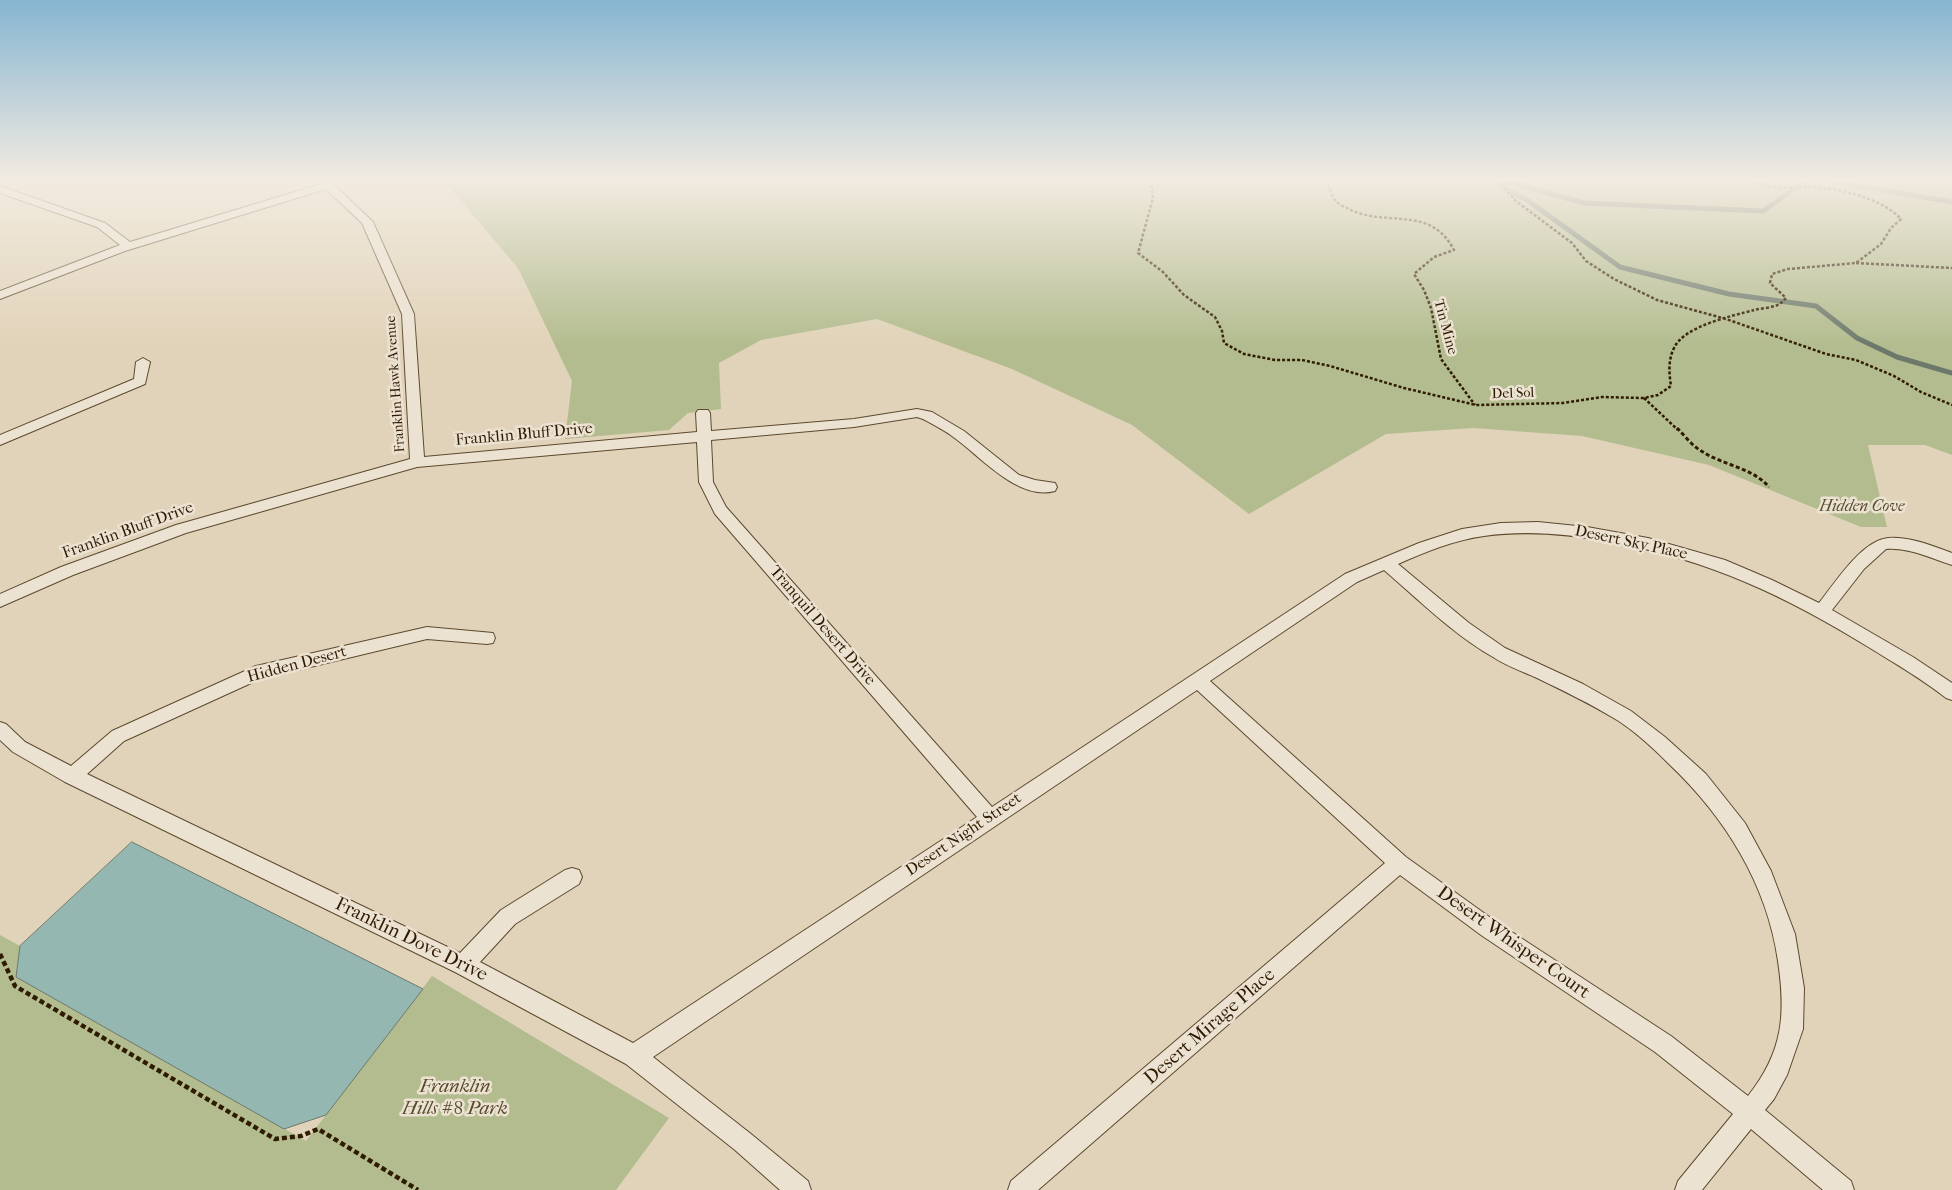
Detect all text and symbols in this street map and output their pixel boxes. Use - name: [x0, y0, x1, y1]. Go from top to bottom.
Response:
- street label: Tin Mine: [1430, 298, 1460, 356]
- street label: Franklin Hawk Avenue: [383, 315, 409, 453]
- street label: Del Sol: [1491, 385, 1535, 403]
- street label: Franklin Bluff Drive: [454, 419, 594, 451]
- park label: Hidden Cove: [1820, 497, 1904, 517]
- street label: Franklin Bluff Drive: [60, 498, 196, 564]
- street label: Desert Sky Place: [1573, 522, 1689, 564]
- street label: Tranquil Desert Drive: [765, 562, 879, 690]
- street label: Hidden Desert: [245, 643, 349, 687]
- street label: Desert Night Street: [903, 789, 1025, 881]
- street label: Desert Whisper Court: [1432, 882, 1594, 1004]
- street label: Franklin Dove Drive: [331, 893, 491, 987]
- street label: Desert Mirage Place: [1140, 964, 1280, 1090]
- park label: Franklin Hills #8 Park: [402, 1076, 508, 1120]

